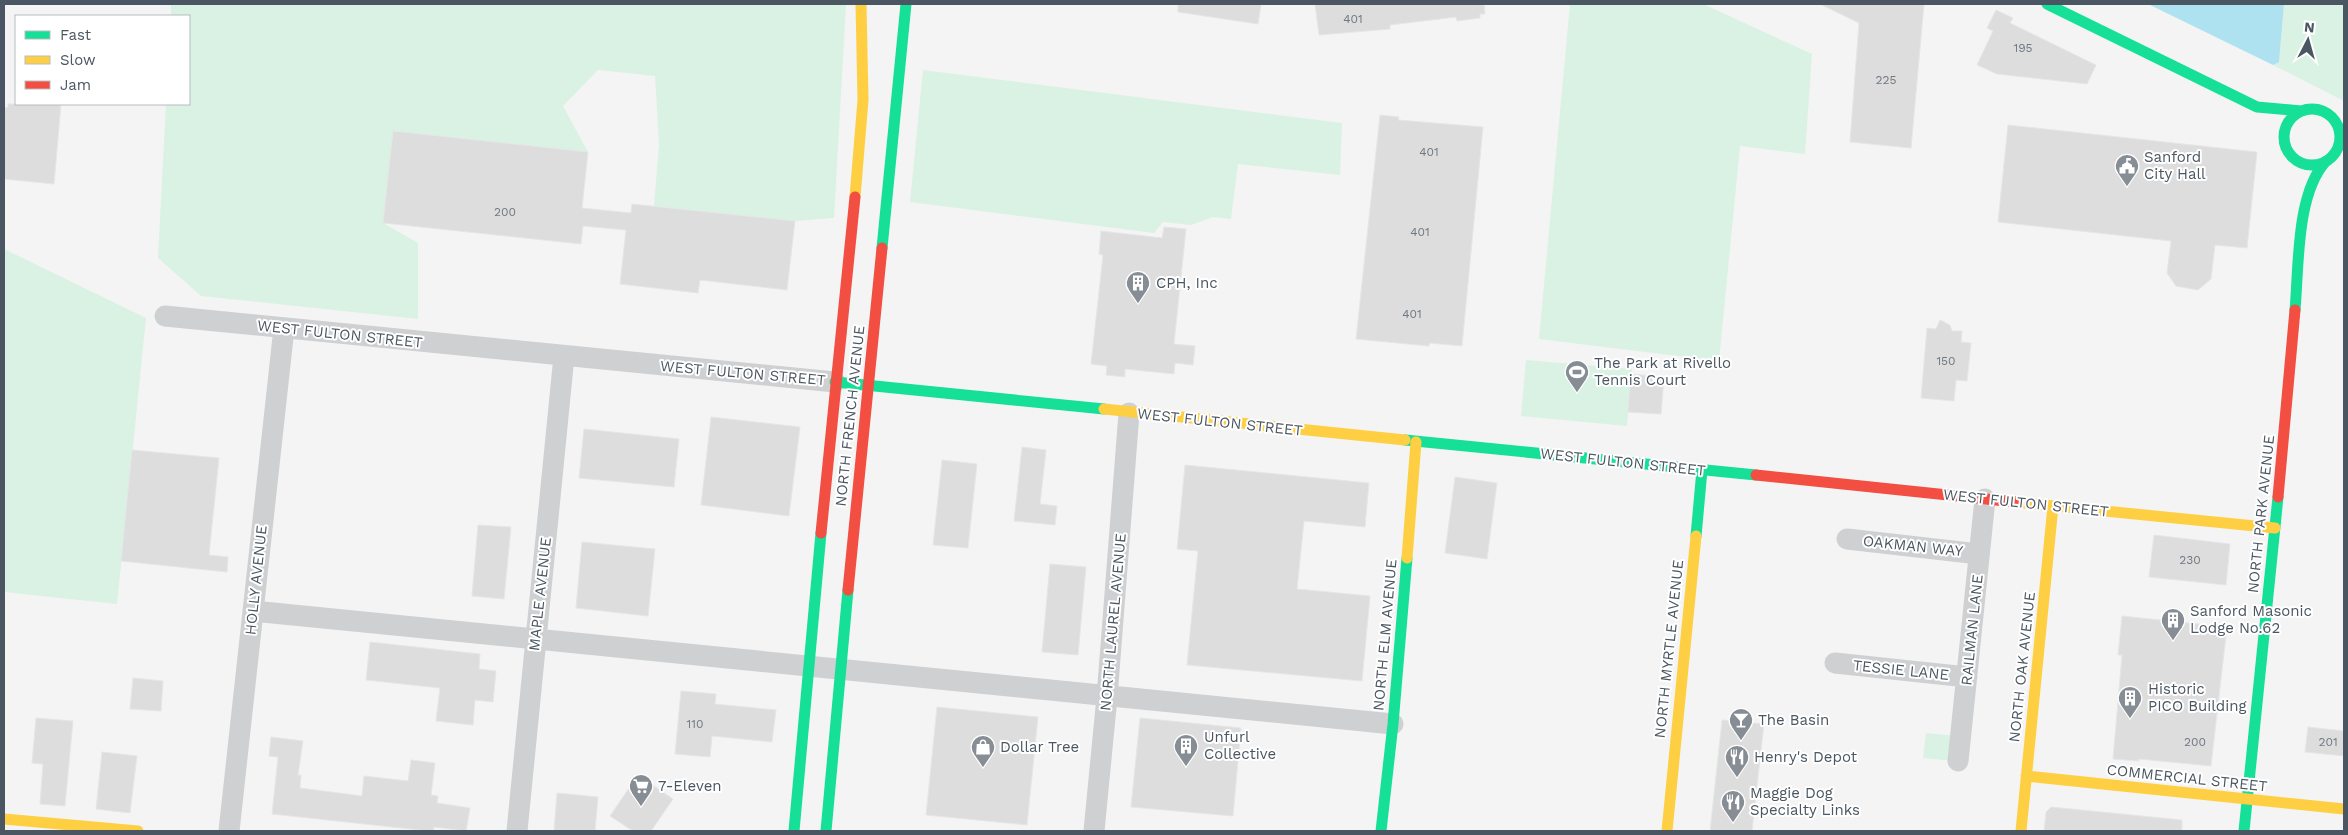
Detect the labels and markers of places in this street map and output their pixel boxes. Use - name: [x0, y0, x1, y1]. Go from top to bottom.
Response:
- place label: Sanford City Hall: [2144, 148, 2206, 183]
- public building icon: Sanford City Hall: [2114, 153, 2140, 187]
- building icon: CPH, Inc: [1125, 270, 1151, 304]
- place label: CPH, Inc: [1156, 274, 1218, 292]
- place label: The Park at Rivello Tennis Court: [1594, 354, 1731, 389]
- sports icon: The Park at Rivello Tennis Court: [1564, 359, 1590, 393]
- place label: Sanford Masonic Lodge No.62: [2190, 602, 2312, 637]
- building icon: Sanford Masonic Lodge No.62: [2160, 607, 2186, 641]
- place label: Historic PICO Building: [2148, 680, 2247, 715]
- building icon: Historic PICO Building: [2117, 685, 2143, 719]
- bar icon: The Basin: [1728, 707, 1754, 741]
- place label: The Basin: [1758, 711, 1829, 729]
- place label: Unfurl Collective: [1204, 728, 1276, 763]
- building icon: Unfurl Collective: [1173, 733, 1199, 767]
- shop icon: Dollar Tree: [970, 734, 996, 768]
- place label: Dollar Tree: [1000, 738, 1079, 756]
- restaurant icon: Henry's Depot: [1724, 744, 1750, 778]
- place label: Henry's Depot: [1754, 748, 1858, 766]
- supermarket icon: 7-Eleven: [628, 773, 654, 807]
- place label: 7-Eleven: [658, 777, 722, 795]
- place label: Maggie Dog Specialty Links: [1750, 784, 1860, 819]
- restaurant icon: Maggie Dog Specialty Links: [1720, 789, 1746, 823]

